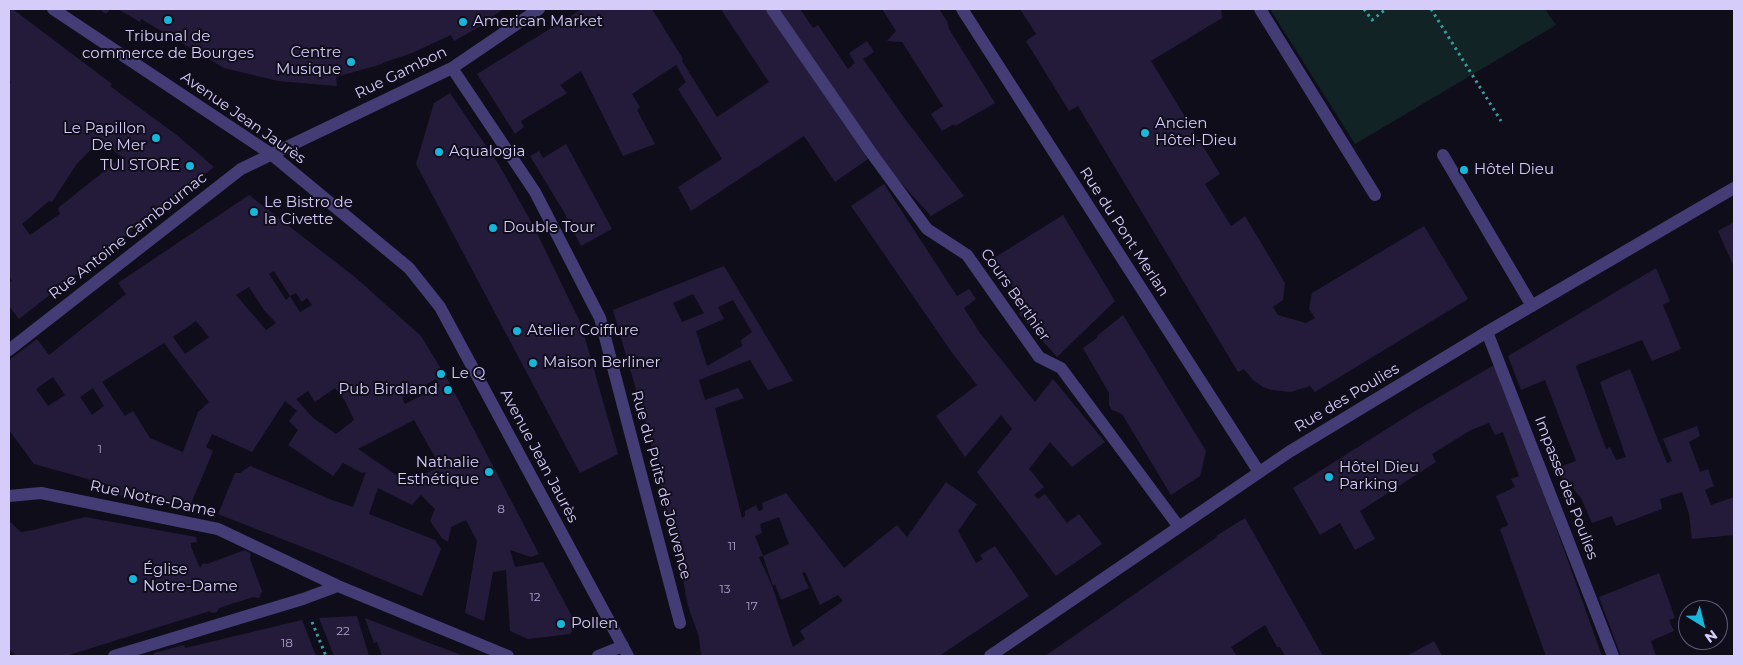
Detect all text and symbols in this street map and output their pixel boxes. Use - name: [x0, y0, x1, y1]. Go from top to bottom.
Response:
- place label: American Market: [473, 13, 603, 31]
- marker: Tribunal de commerce de Bourges: [162, 14, 174, 26]
- marker: American Market: [457, 16, 469, 28]
- place label: Tribunal de commerce de Bourges: [82, 28, 254, 63]
- street label: Rue Gambon: [352, 43, 450, 103]
- place label: Centre Musique: [276, 44, 341, 79]
- marker: Centre Musique: [345, 56, 357, 68]
- street label: Avenue Jean Jaurès: [177, 68, 309, 168]
- place label: Ancien Hôtel-Dieu: [1155, 115, 1237, 150]
- place label: Le Papillon De Mer: [63, 120, 146, 155]
- marker: Ancien Hôtel-Dieu: [1139, 127, 1151, 139]
- marker: Le Papillon De Mer: [150, 132, 162, 144]
- place label: Aqualogia: [449, 143, 525, 161]
- marker: Aqualogia: [433, 146, 445, 158]
- place label: TUI STORE: [100, 157, 180, 175]
- marker: TUI STORE: [184, 160, 196, 172]
- place label: Hôtel Dieu: [1474, 161, 1554, 179]
- street label: Rue du Pont Merlan: [1075, 164, 1173, 300]
- marker: Hôtel Dieu: [1458, 164, 1470, 176]
- street label: Rue Antoine Cambournac: [45, 169, 211, 303]
- place label: Le Bistro de la Civette: [264, 194, 353, 229]
- marker: Le Bistro de la Civette: [248, 206, 260, 218]
- place label: Double Tour: [503, 219, 595, 237]
- marker: Double Tour: [487, 222, 499, 234]
- street label: Cours Berthier: [976, 245, 1054, 345]
- place label: Atelier Coiffure: [527, 322, 639, 340]
- marker: Atelier Coiffure: [511, 325, 523, 337]
- place label: Maison Berliner: [543, 354, 661, 372]
- marker: Maison Berliner: [527, 357, 539, 369]
- street label: Rue des Poulies: [1291, 360, 1403, 436]
- place label: Le Q: [451, 365, 485, 383]
- marker: Le Q: [435, 368, 447, 380]
- place label: Pub Birdland: [339, 381, 438, 399]
- marker: Pub Birdland: [442, 384, 454, 396]
- street label: Avenue Jean Jaurès: [496, 386, 582, 526]
- street label: Rue du Puits de Jouvence: [627, 389, 695, 581]
- street label: Impasse des Poulies: [1530, 414, 1602, 562]
- house number: 1: [98, 442, 102, 456]
- place label: Nathalie Esthétique: [397, 454, 479, 489]
- place label: Hôtel Dieu Parking: [1339, 459, 1419, 494]
- marker: Nathalie Esthétique: [483, 466, 495, 478]
- marker: Hôtel Dieu Parking: [1323, 471, 1335, 483]
- street label: Rue Notre-Dame: [88, 477, 218, 521]
- house number: 8: [497, 502, 505, 516]
- house number: 11: [728, 539, 736, 553]
- place label: Église Notre-Dame: [143, 561, 238, 596]
- marker: Église Notre-Dame: [127, 573, 139, 585]
- house number: 13: [719, 582, 731, 596]
- house number: 12: [529, 590, 541, 604]
- house number: 17: [746, 599, 758, 613]
- north arrow: [1678, 600, 1728, 650]
- place label: Pollen: [571, 615, 618, 633]
- marker: Pollen: [555, 618, 567, 630]
- house number: 22: [336, 624, 350, 638]
- text: N: [1701, 626, 1721, 647]
- house number: 18: [281, 636, 293, 650]

